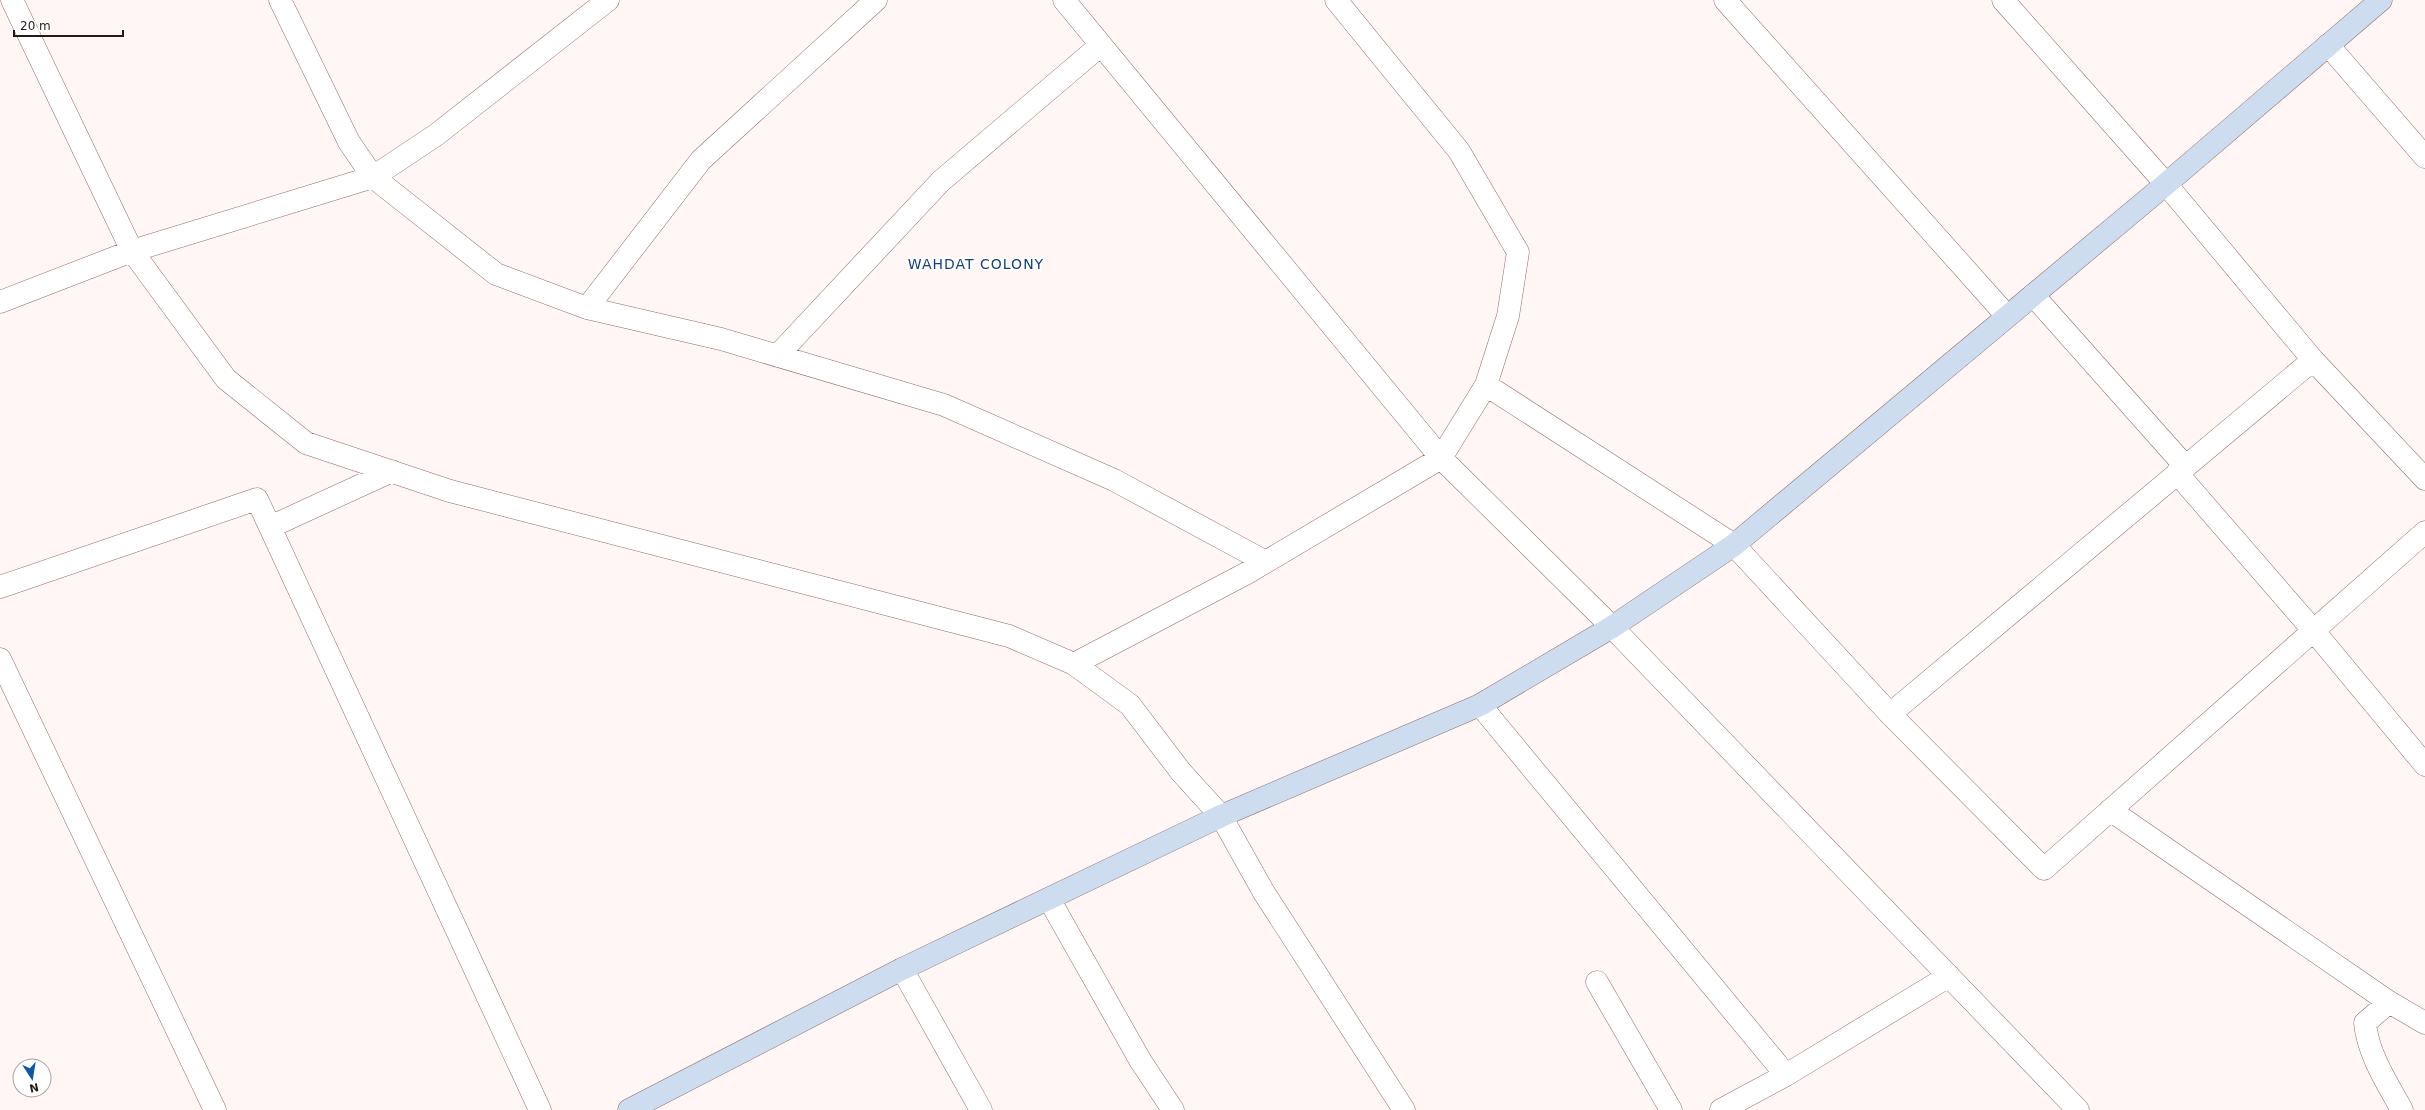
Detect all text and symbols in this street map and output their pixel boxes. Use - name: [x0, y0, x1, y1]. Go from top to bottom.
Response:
- scale bar: [14, 12, 123, 38]
- text: 20 m: [20, 19, 51, 33]
- district label: WAHDAT COLONY: [908, 256, 1044, 272]
- north arrow: [12, 1058, 52, 1098]
- text: N: [28, 1080, 40, 1095]

